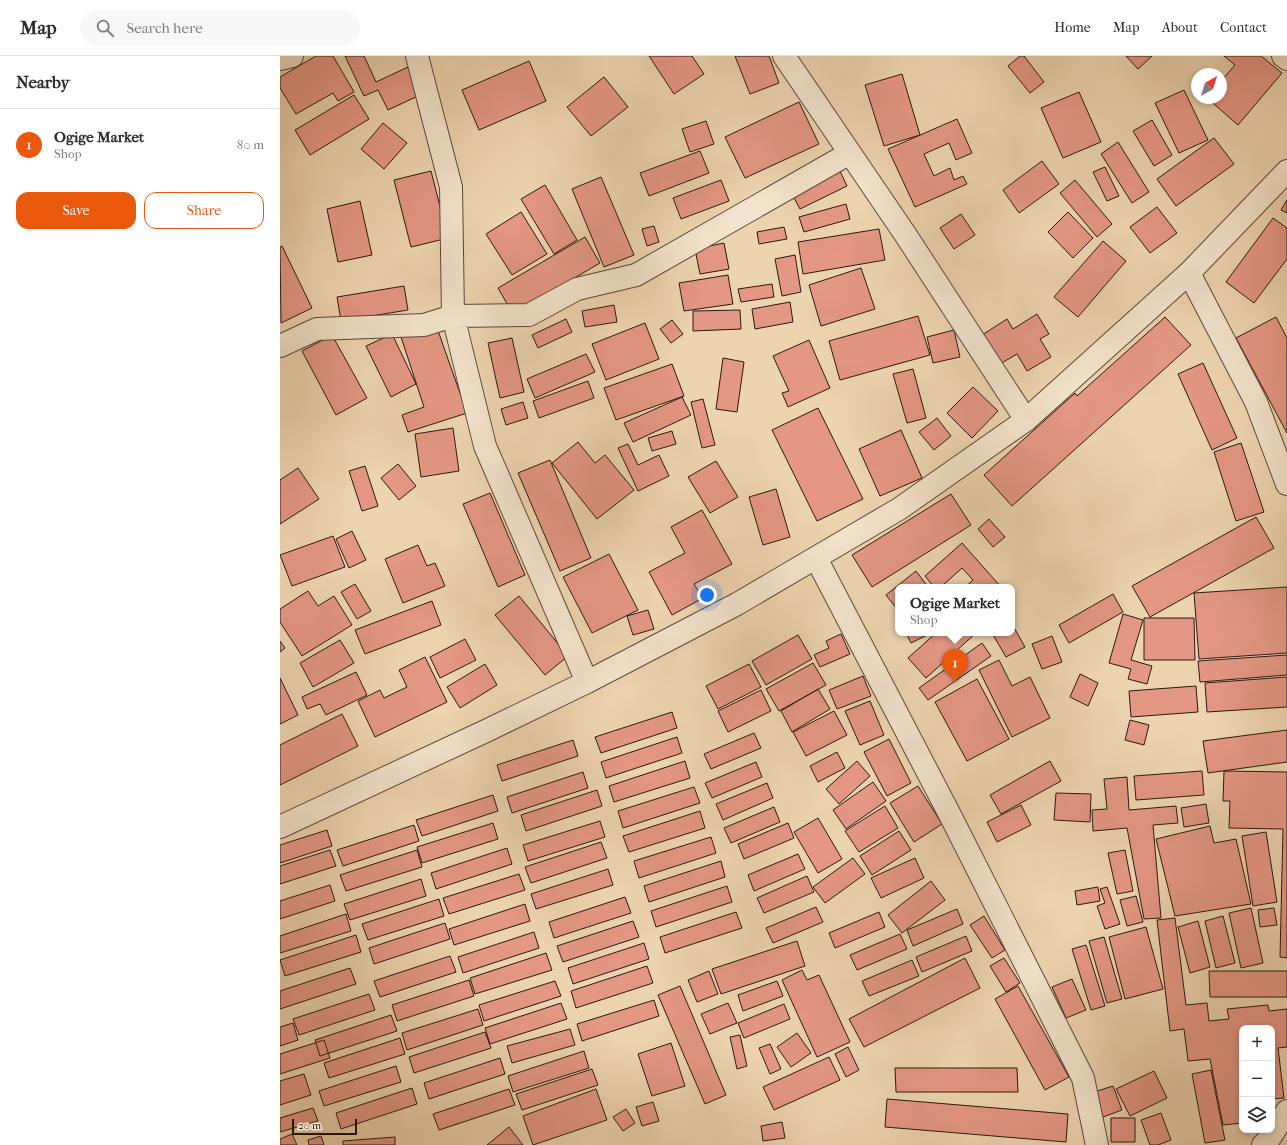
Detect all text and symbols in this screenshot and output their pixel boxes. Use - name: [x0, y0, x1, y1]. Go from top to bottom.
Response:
- search box: [80, 10, 360, 46]
- text: Map: [20, 17, 56, 39]
- icon: search: [94, 17, 116, 39]
- text: Search here: [126, 19, 203, 37]
- text: Home: [1054, 19, 1091, 36]
- text: Map: [1113, 19, 1140, 36]
- text: About: [1162, 19, 1198, 36]
- text: Contact: [1220, 19, 1267, 36]
- north arrow: [1191, 68, 1227, 104]
- text: Nearby: [16, 72, 70, 92]
- text: Ogige Market: [54, 128, 144, 146]
- text: 1: [27, 137, 31, 152]
- text: 80 m: [237, 137, 264, 152]
- text: Shop: [54, 146, 82, 161]
- button: Save: [16, 192, 136, 229]
- button: Share: [144, 192, 264, 229]
- popup: [895, 584, 1015, 636]
- your location: [697, 585, 717, 605]
- text: Ogige Market: [910, 594, 1000, 612]
- text: Shop: [910, 612, 938, 627]
- pin: 1: [942, 649, 968, 682]
- map controls: [1239, 1025, 1275, 1133]
- button: +: [1239, 1025, 1275, 1061]
- button: −: [1239, 1061, 1275, 1097]
- button: layers: [1239, 1097, 1275, 1133]
- scale bar: [292, 1117, 357, 1136]
- text: 20 m: [298, 1119, 321, 1132]

